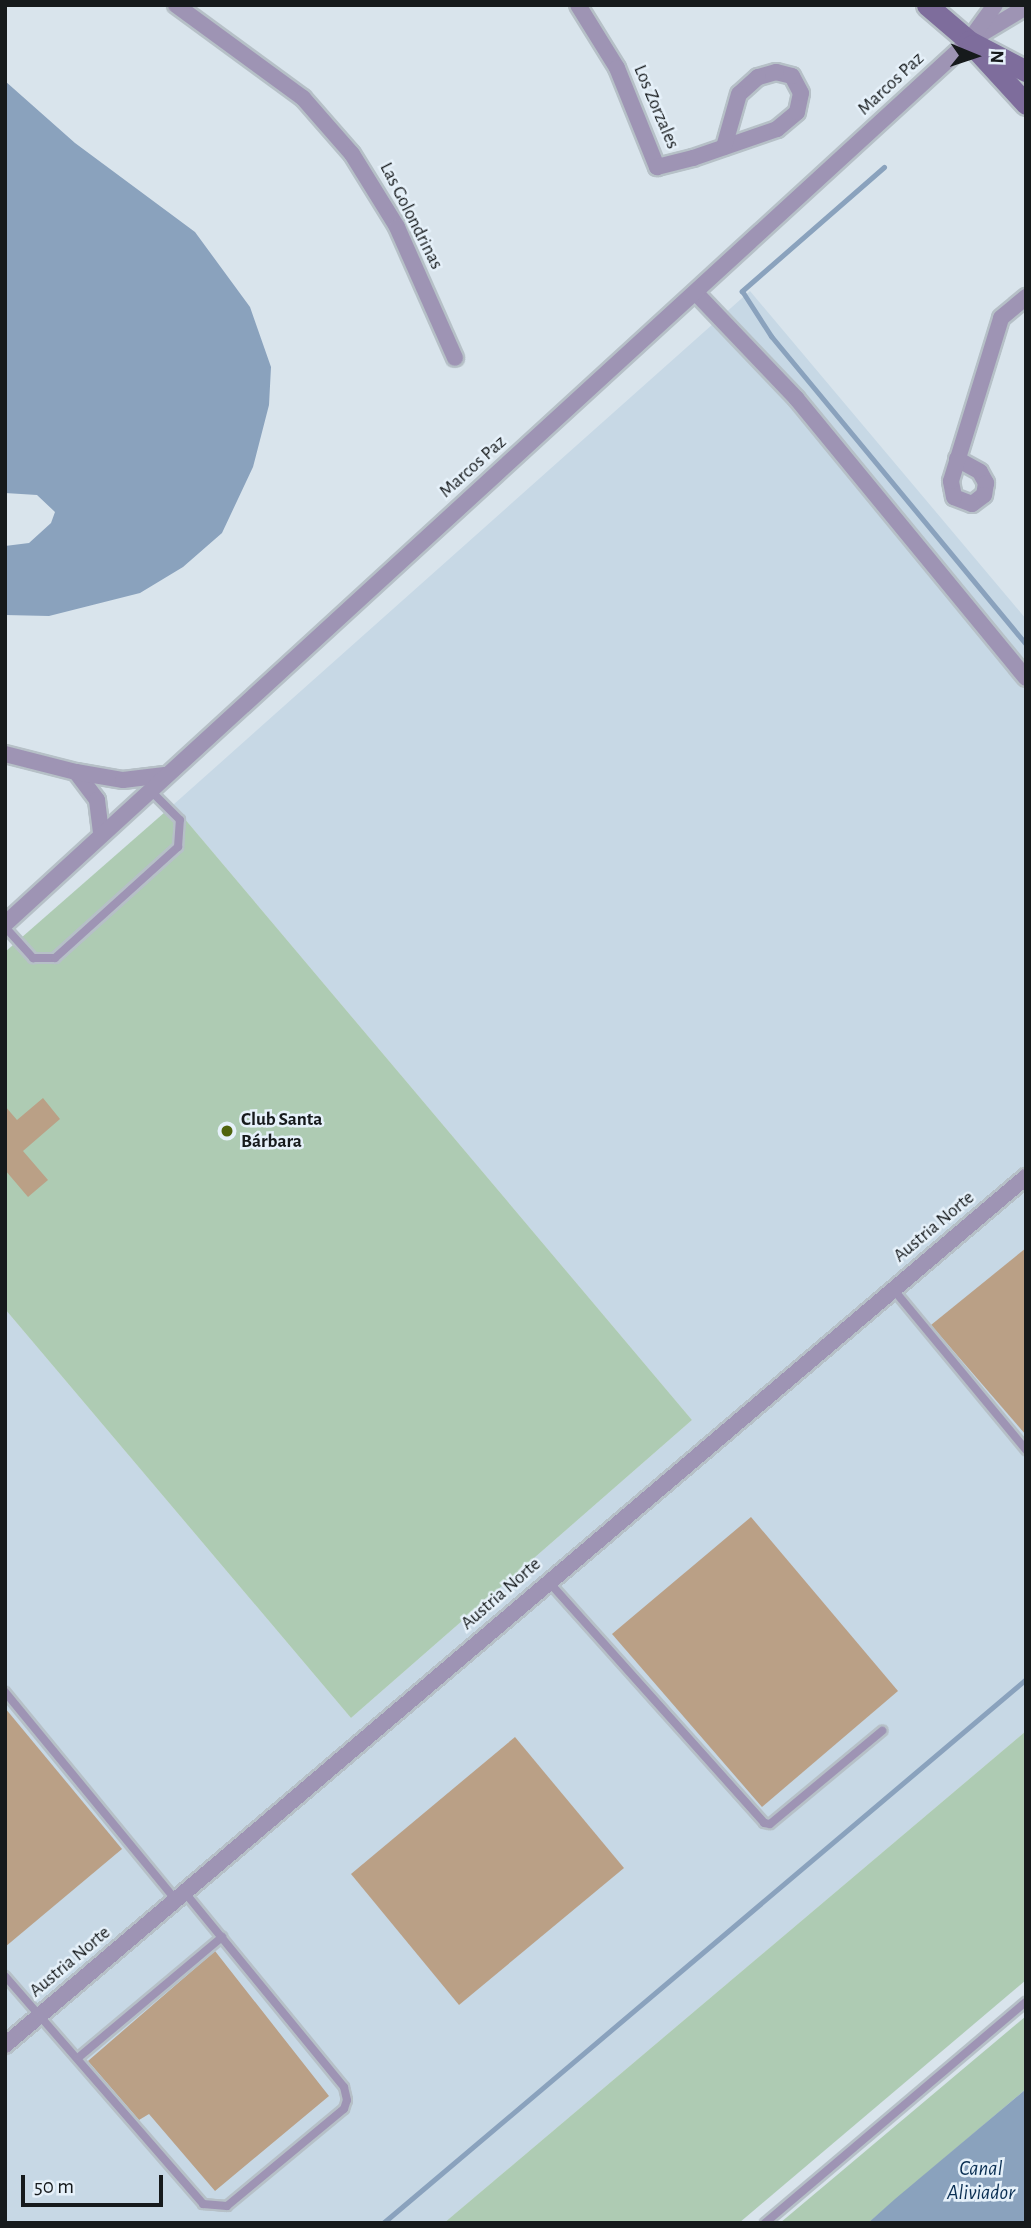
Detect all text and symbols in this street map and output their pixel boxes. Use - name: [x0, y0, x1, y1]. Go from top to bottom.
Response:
- north arrow: [940, 21, 1010, 91]
- street label: Marcos Paz: [853, 48, 929, 120]
- text: N: [987, 50, 1006, 64]
- street label: Los Zorzales: [628, 62, 684, 152]
- street label: Las Golondrinas: [374, 159, 448, 273]
- street label: Marcos Paz: [435, 431, 511, 503]
- place label: Club Santa Bárbara: [241, 1109, 322, 1153]
- marker: Club Santa Bárbara: [219, 1123, 235, 1139]
- street label: Austria Norte: [889, 1187, 979, 1267]
- street label: Austria Norte: [456, 1553, 546, 1635]
- street label: Austria Norte: [25, 1922, 115, 2002]
- water label: Canal Aliviador: [947, 2156, 1015, 2206]
- scale bar: [24, 2162, 166, 2206]
- text: 50 m: [34, 2176, 74, 2197]

